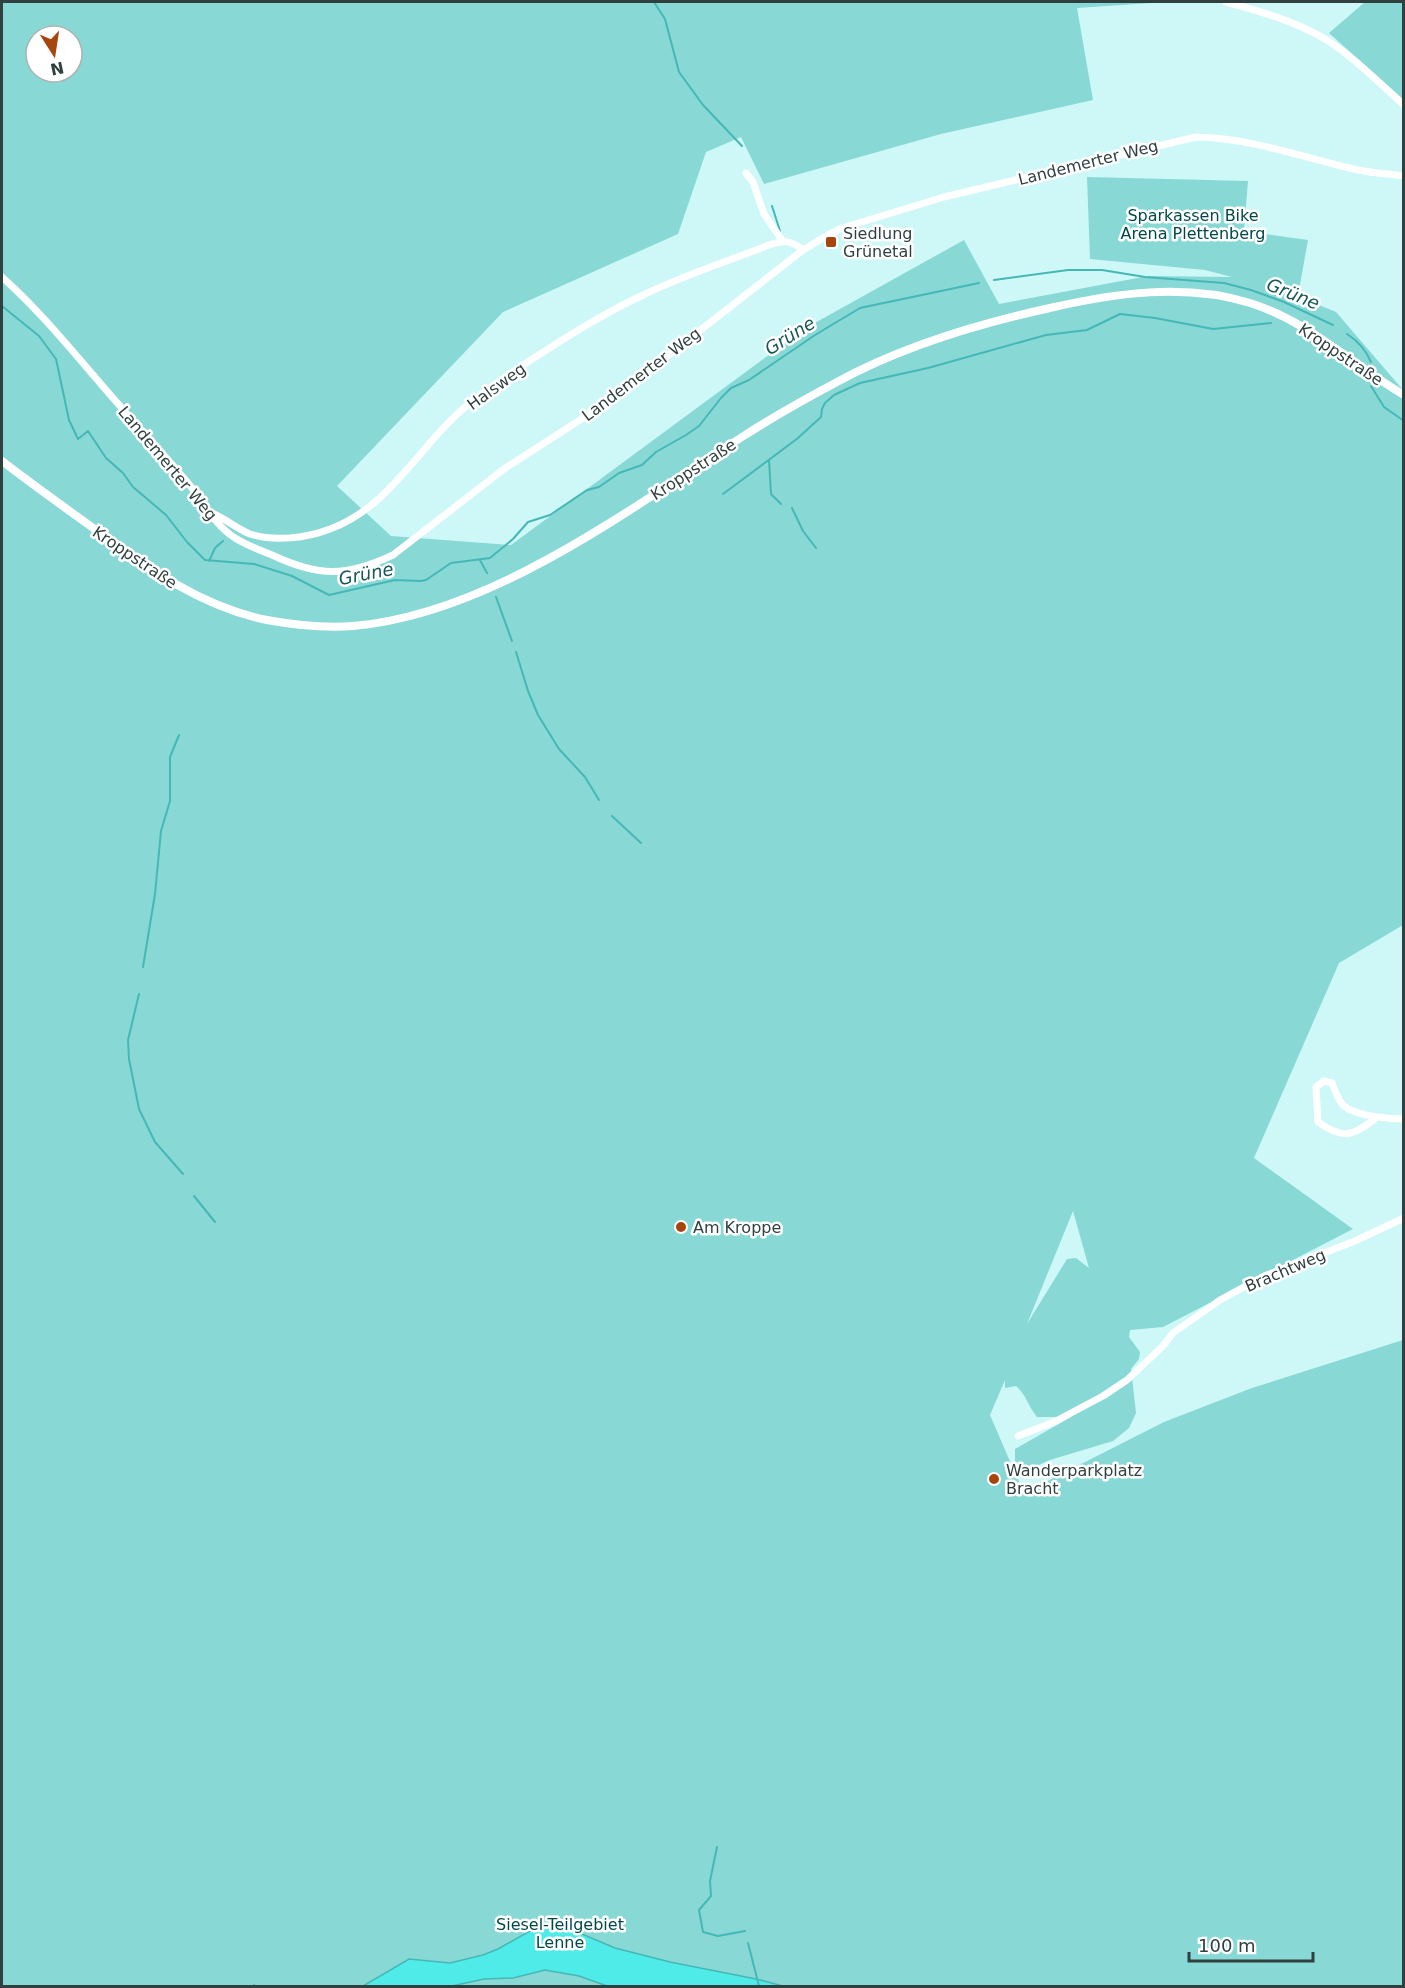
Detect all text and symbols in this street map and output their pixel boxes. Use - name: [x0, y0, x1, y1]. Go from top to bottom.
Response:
- north arrow: [24, 24, 84, 84]
- text: N: [48, 57, 66, 79]
- street label: Landemerter Weg: [1016, 136, 1160, 189]
- park label: Sparkassen Bike Arena Plettenberg: [1121, 206, 1265, 243]
- place label: Siedlung Grünetal: [843, 224, 913, 261]
- marker: Siedlung Grünetal: [824, 235, 838, 249]
- water label: Grüne: [1264, 273, 1323, 314]
- water label: Grüne: [761, 312, 819, 359]
- street label: Kroppstraße: [1295, 319, 1387, 390]
- street label: Landemerter Weg: [578, 324, 704, 425]
- street label: Halsweg: [463, 359, 529, 414]
- street label: Landemerter Weg: [114, 402, 221, 524]
- street label: Kroppstraße: [647, 435, 739, 504]
- street label: Kroppstraße: [89, 522, 181, 593]
- water label: Grüne: [337, 558, 395, 589]
- place label: Am Kroppe: [693, 1218, 781, 1237]
- marker: Am Kroppe: [674, 1220, 688, 1234]
- street label: Brachtweg: [1242, 1245, 1328, 1296]
- place label: Wanderparkplatz Bracht: [1006, 1461, 1142, 1498]
- marker: Wanderparkplatz Bracht: [987, 1472, 1001, 1486]
- park label: Siesel-Teilgebiet Lenne: [496, 1915, 624, 1952]
- scale bar: [1189, 1925, 1314, 1963]
- text: 100 m: [1198, 1935, 1256, 1956]

